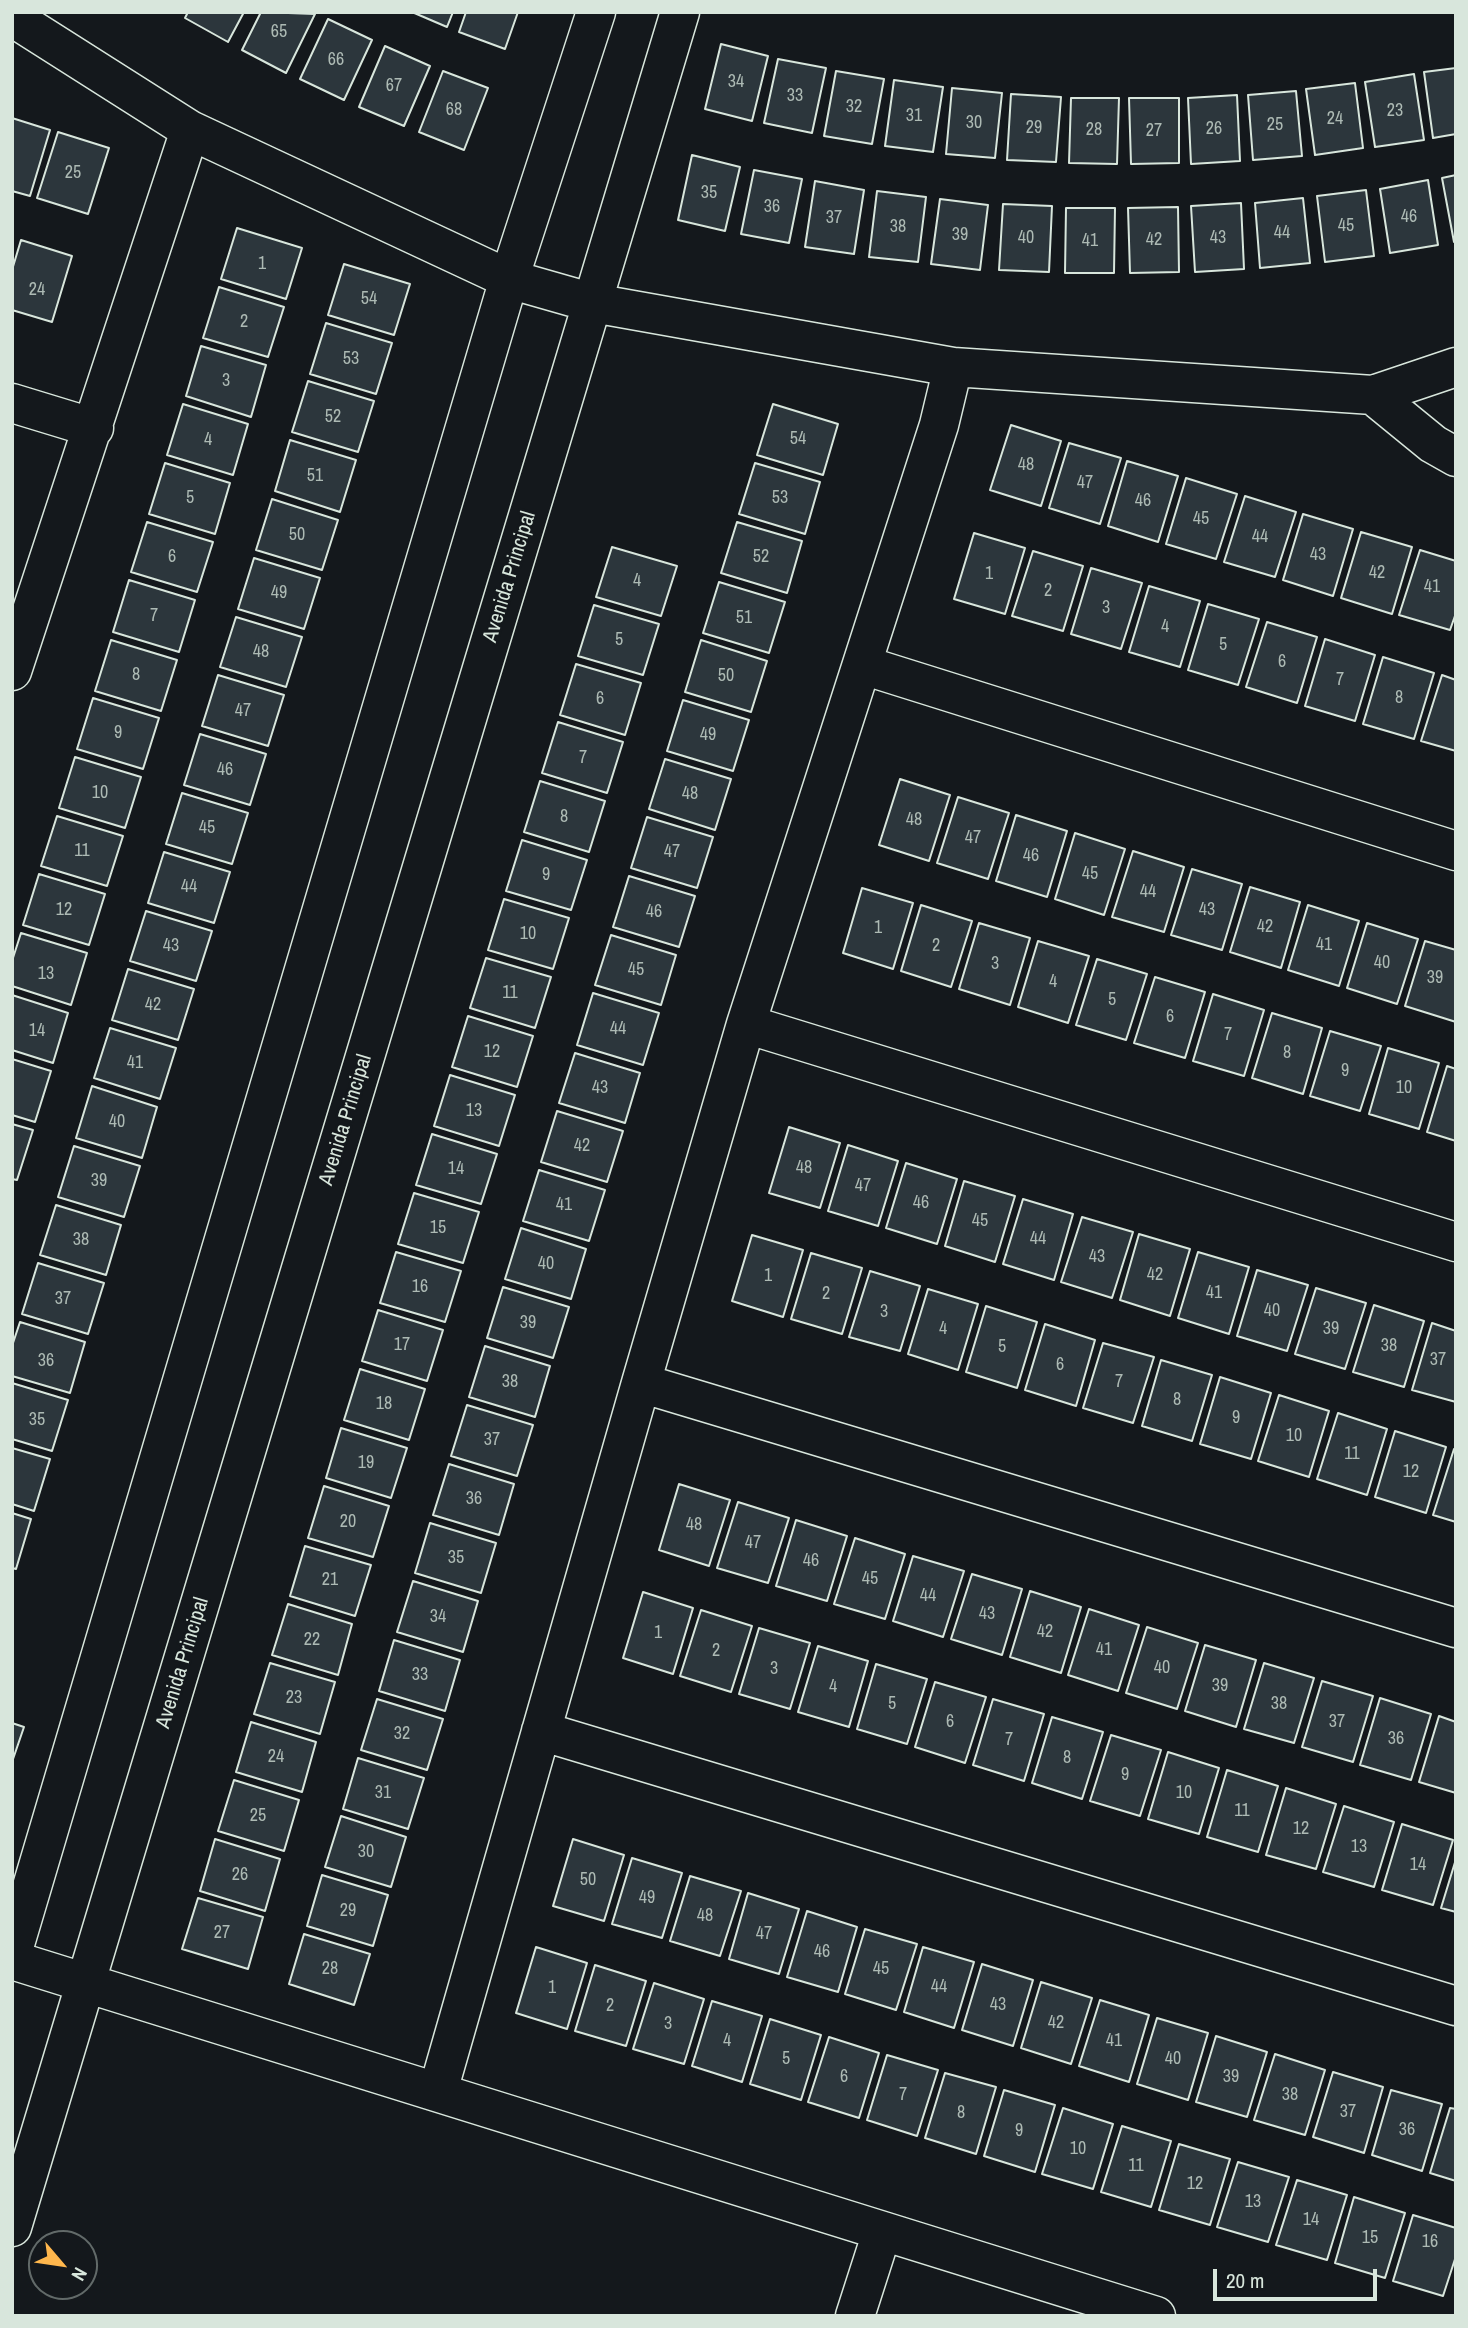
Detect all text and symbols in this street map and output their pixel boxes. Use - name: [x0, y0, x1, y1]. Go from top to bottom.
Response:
- house number: 65: [271, 21, 287, 43]
- house number: 66: [328, 49, 344, 71]
- house number: 34: [728, 71, 744, 93]
- house number: 67: [386, 75, 402, 97]
- house number: 33: [787, 85, 803, 107]
- house number: 32: [846, 96, 862, 118]
- house number: 68: [446, 99, 462, 121]
- house number: 23: [1387, 100, 1403, 122]
- house number: 31: [906, 105, 922, 127]
- house number: 24: [1327, 108, 1343, 130]
- house number: 30: [966, 112, 982, 134]
- house number: 25: [1267, 114, 1283, 136]
- house number: 29: [1026, 117, 1042, 139]
- house number: 26: [1206, 118, 1222, 140]
- house number: 28: [1086, 119, 1102, 141]
- house number: 27: [1146, 120, 1162, 142]
- house number: 25: [65, 162, 81, 184]
- house number: 35: [701, 182, 717, 204]
- house number: 36: [764, 196, 780, 218]
- house number: 46: [1401, 206, 1417, 228]
- house number: 37: [826, 207, 842, 229]
- house number: 45: [1338, 215, 1354, 237]
- house number: 38: [890, 216, 906, 238]
- house number: 44: [1274, 222, 1290, 244]
- house number: 39: [952, 224, 968, 246]
- house number: 40: [1018, 227, 1034, 249]
- house number: 43: [1210, 227, 1226, 249]
- house number: 42: [1146, 229, 1162, 251]
- house number: 41: [1082, 230, 1098, 252]
- house number: 1: [258, 253, 266, 275]
- house number: 24: [29, 279, 45, 301]
- house number: 54: [361, 288, 377, 310]
- house number: 2: [240, 311, 248, 333]
- house number: 53: [343, 348, 359, 370]
- house number: 3: [222, 370, 230, 392]
- house number: 52: [325, 406, 341, 428]
- house number: 54: [790, 428, 806, 450]
- house number: 4: [204, 429, 212, 451]
- house number: 48: [1018, 454, 1034, 476]
- house number: 51: [307, 465, 323, 487]
- house number: 47: [1077, 472, 1093, 494]
- house number: 5: [186, 487, 194, 509]
- house number: 53: [772, 487, 788, 509]
- house number: 46: [1135, 490, 1151, 512]
- street label: Avenida Principal: [478, 508, 542, 646]
- house number: 45: [1193, 508, 1209, 530]
- house number: 50: [289, 524, 305, 546]
- house number: 44: [1252, 526, 1268, 548]
- house number: 43: [1310, 544, 1326, 566]
- house number: 6: [168, 546, 176, 568]
- house number: 52: [753, 546, 769, 568]
- house number: 42: [1369, 562, 1385, 584]
- house number: 1: [985, 563, 993, 585]
- house number: 4: [633, 570, 641, 592]
- house number: 41: [1424, 576, 1440, 598]
- house number: 2: [1044, 580, 1052, 602]
- house number: 49: [271, 582, 287, 604]
- house number: 3: [1102, 597, 1110, 619]
- house number: 7: [150, 605, 158, 627]
- house number: 51: [736, 607, 752, 629]
- house number: 4: [1161, 616, 1169, 638]
- house number: 5: [615, 629, 623, 651]
- house number: 5: [1219, 634, 1227, 656]
- house number: 48: [253, 641, 269, 663]
- house number: 6: [1278, 651, 1286, 673]
- house number: 8: [132, 664, 140, 686]
- house number: 50: [718, 665, 734, 687]
- house number: 7: [1336, 669, 1344, 691]
- house number: 8: [1395, 687, 1403, 709]
- house number: 6: [596, 688, 604, 710]
- house number: 47: [235, 700, 251, 722]
- house number: 9: [114, 722, 122, 744]
- house number: 49: [700, 724, 716, 746]
- house number: 7: [579, 747, 587, 769]
- house number: 46: [217, 759, 233, 781]
- house number: 10: [92, 782, 108, 804]
- house number: 48: [682, 783, 698, 805]
- house number: 8: [560, 806, 568, 828]
- house number: 48: [906, 809, 922, 831]
- house number: 45: [199, 817, 215, 839]
- house number: 47: [965, 827, 981, 849]
- house number: 11: [74, 840, 90, 862]
- house number: 47: [664, 841, 680, 863]
- house number: 46: [1023, 845, 1039, 867]
- house number: 45: [1082, 863, 1098, 885]
- house number: 9: [542, 864, 550, 886]
- house number: 44: [181, 876, 197, 898]
- house number: 44: [1140, 881, 1156, 903]
- house number: 12: [56, 899, 72, 921]
- house number: 43: [1199, 899, 1215, 921]
- house number: 46: [646, 901, 662, 923]
- house number: 42: [1257, 916, 1273, 938]
- house number: 1: [874, 917, 882, 939]
- house number: 10: [520, 923, 536, 945]
- house number: 41: [1316, 934, 1332, 956]
- house number: 43: [163, 935, 179, 957]
- house number: 2: [932, 935, 940, 957]
- house number: 40: [1374, 952, 1390, 974]
- house number: 3: [991, 953, 999, 975]
- house number: 45: [628, 959, 644, 981]
- house number: 13: [38, 963, 54, 985]
- house number: 39: [1427, 967, 1443, 989]
- house number: 4: [1049, 971, 1057, 993]
- house number: 11: [502, 982, 518, 1004]
- house number: 5: [1108, 989, 1116, 1011]
- house number: 42: [145, 994, 161, 1016]
- house number: 6: [1166, 1006, 1174, 1028]
- house number: 44: [610, 1018, 626, 1040]
- house number: 14: [29, 1020, 45, 1042]
- house number: 7: [1224, 1024, 1232, 1046]
- house number: 12: [484, 1041, 500, 1063]
- house number: 8: [1283, 1042, 1291, 1064]
- street label: Avenida Principal: [314, 1051, 378, 1189]
- house number: 41: [127, 1052, 143, 1074]
- house number: 9: [1341, 1060, 1349, 1082]
- house number: 43: [592, 1077, 608, 1099]
- house number: 10: [1396, 1077, 1412, 1099]
- house number: 13: [466, 1100, 482, 1122]
- house number: 40: [109, 1111, 125, 1133]
- house number: 42: [574, 1135, 590, 1157]
- house number: 48: [796, 1157, 812, 1179]
- house number: 14: [448, 1158, 464, 1180]
- house number: 39: [91, 1170, 107, 1192]
- house number: 47: [855, 1175, 871, 1197]
- house number: 46: [913, 1192, 929, 1214]
- house number: 41: [556, 1194, 572, 1216]
- house number: 45: [972, 1210, 988, 1232]
- house number: 15: [430, 1217, 446, 1239]
- house number: 44: [1030, 1228, 1046, 1250]
- house number: 38: [73, 1229, 89, 1251]
- house number: 43: [1089, 1246, 1105, 1268]
- house number: 40: [538, 1253, 554, 1275]
- house number: 42: [1147, 1264, 1163, 1286]
- house number: 1: [764, 1265, 772, 1287]
- house number: 16: [412, 1276, 428, 1298]
- house number: 41: [1206, 1282, 1222, 1304]
- house number: 2: [822, 1283, 830, 1305]
- house number: 37: [55, 1288, 71, 1310]
- house number: 40: [1264, 1300, 1280, 1322]
- house number: 3: [880, 1301, 888, 1323]
- house number: 39: [520, 1312, 536, 1334]
- house number: 4: [939, 1318, 947, 1340]
- house number: 39: [1323, 1318, 1339, 1340]
- house number: 17: [394, 1334, 410, 1356]
- house number: 38: [1381, 1335, 1397, 1357]
- house number: 5: [998, 1336, 1006, 1358]
- house number: 37: [1430, 1349, 1446, 1371]
- house number: 36: [38, 1350, 54, 1372]
- house number: 6: [1056, 1354, 1064, 1376]
- house number: 38: [502, 1371, 518, 1393]
- house number: 7: [1115, 1371, 1123, 1393]
- house number: 8: [1173, 1389, 1181, 1411]
- house number: 18: [376, 1393, 392, 1415]
- house number: 9: [1232, 1407, 1240, 1429]
- house number: 35: [29, 1409, 45, 1431]
- house number: 10: [1286, 1425, 1302, 1447]
- house number: 37: [484, 1429, 500, 1451]
- house number: 11: [1344, 1443, 1360, 1465]
- house number: 19: [358, 1452, 374, 1474]
- house number: 12: [1403, 1461, 1419, 1483]
- house number: 36: [466, 1488, 482, 1510]
- house number: 20: [340, 1511, 356, 1533]
- house number: 48: [686, 1514, 702, 1536]
- house number: 47: [745, 1532, 761, 1554]
- house number: 35: [448, 1547, 464, 1569]
- house number: 46: [803, 1550, 819, 1572]
- house number: 45: [862, 1568, 878, 1590]
- house number: 21: [322, 1569, 338, 1591]
- house number: 44: [920, 1585, 936, 1607]
- street label: Avenida Principal: [151, 1594, 215, 1732]
- house number: 43: [979, 1603, 995, 1625]
- house number: 34: [430, 1606, 446, 1628]
- house number: 42: [1037, 1621, 1053, 1643]
- house number: 1: [654, 1622, 662, 1644]
- house number: 22: [304, 1629, 320, 1651]
- house number: 41: [1096, 1639, 1112, 1661]
- house number: 2: [712, 1640, 720, 1662]
- house number: 40: [1154, 1657, 1170, 1679]
- house number: 3: [770, 1658, 778, 1680]
- house number: 33: [412, 1664, 428, 1686]
- house number: 39: [1212, 1675, 1228, 1697]
- house number: 4: [829, 1676, 837, 1698]
- house number: 23: [286, 1687, 302, 1709]
- house number: 5: [888, 1693, 896, 1715]
- house number: 38: [1271, 1693, 1287, 1715]
- house number: 6: [946, 1711, 954, 1733]
- house number: 37: [1329, 1711, 1345, 1733]
- house number: 32: [394, 1723, 410, 1745]
- house number: 36: [1388, 1728, 1404, 1750]
- house number: 7: [1005, 1729, 1013, 1751]
- house number: 24: [268, 1746, 284, 1768]
- house number: 8: [1063, 1747, 1071, 1769]
- house number: 9: [1121, 1764, 1129, 1786]
- house number: 31: [375, 1782, 391, 1804]
- house number: 10: [1176, 1782, 1192, 1804]
- house number: 11: [1234, 1800, 1250, 1822]
- house number: 25: [250, 1805, 266, 1827]
- house number: 12: [1293, 1818, 1309, 1840]
- house number: 13: [1351, 1836, 1367, 1858]
- house number: 30: [358, 1841, 374, 1863]
- house number: 14: [1410, 1854, 1426, 1876]
- house number: 26: [232, 1864, 248, 1886]
- house number: 50: [580, 1869, 596, 1891]
- house number: 49: [639, 1887, 655, 1909]
- house number: 29: [340, 1900, 356, 1922]
- house number: 48: [697, 1905, 713, 1927]
- house number: 27: [214, 1922, 230, 1944]
- house number: 47: [756, 1923, 772, 1945]
- house number: 46: [814, 1941, 830, 1963]
- house number: 28: [322, 1958, 338, 1980]
- house number: 45: [873, 1958, 889, 1980]
- house number: 44: [931, 1976, 947, 1998]
- house number: 1: [548, 1977, 556, 1999]
- house number: 43: [990, 1994, 1006, 2016]
- house number: 2: [606, 1995, 614, 2017]
- house number: 42: [1048, 2012, 1064, 2034]
- house number: 3: [664, 2013, 672, 2035]
- house number: 4: [723, 2030, 731, 2052]
- house number: 41: [1106, 2030, 1122, 2052]
- house number: 5: [782, 2048, 790, 2070]
- house number: 40: [1165, 2048, 1181, 2070]
- house number: 6: [840, 2066, 848, 2088]
- house number: 39: [1223, 2066, 1239, 2088]
- house number: 7: [899, 2084, 907, 2106]
- house number: 38: [1282, 2084, 1298, 2106]
- house number: 37: [1340, 2101, 1356, 2123]
- house number: 8: [957, 2102, 965, 2124]
- house number: 36: [1399, 2119, 1415, 2141]
- house number: 9: [1015, 2120, 1023, 2142]
- house number: 10: [1070, 2138, 1086, 2160]
- house number: 11: [1128, 2155, 1144, 2177]
- house number: 12: [1187, 2173, 1203, 2195]
- house number: 13: [1245, 2191, 1261, 2213]
- house number: 14: [1303, 2209, 1319, 2231]
- house number: 15: [1362, 2227, 1378, 2249]
- north arrow: [28, 2230, 98, 2300]
- house number: 16: [1422, 2231, 1438, 2253]
- scale bar: [1216, 2254, 1380, 2298]
- text: N: [66, 2263, 94, 2285]
- text: 20 m: [1226, 2266, 1264, 2295]

